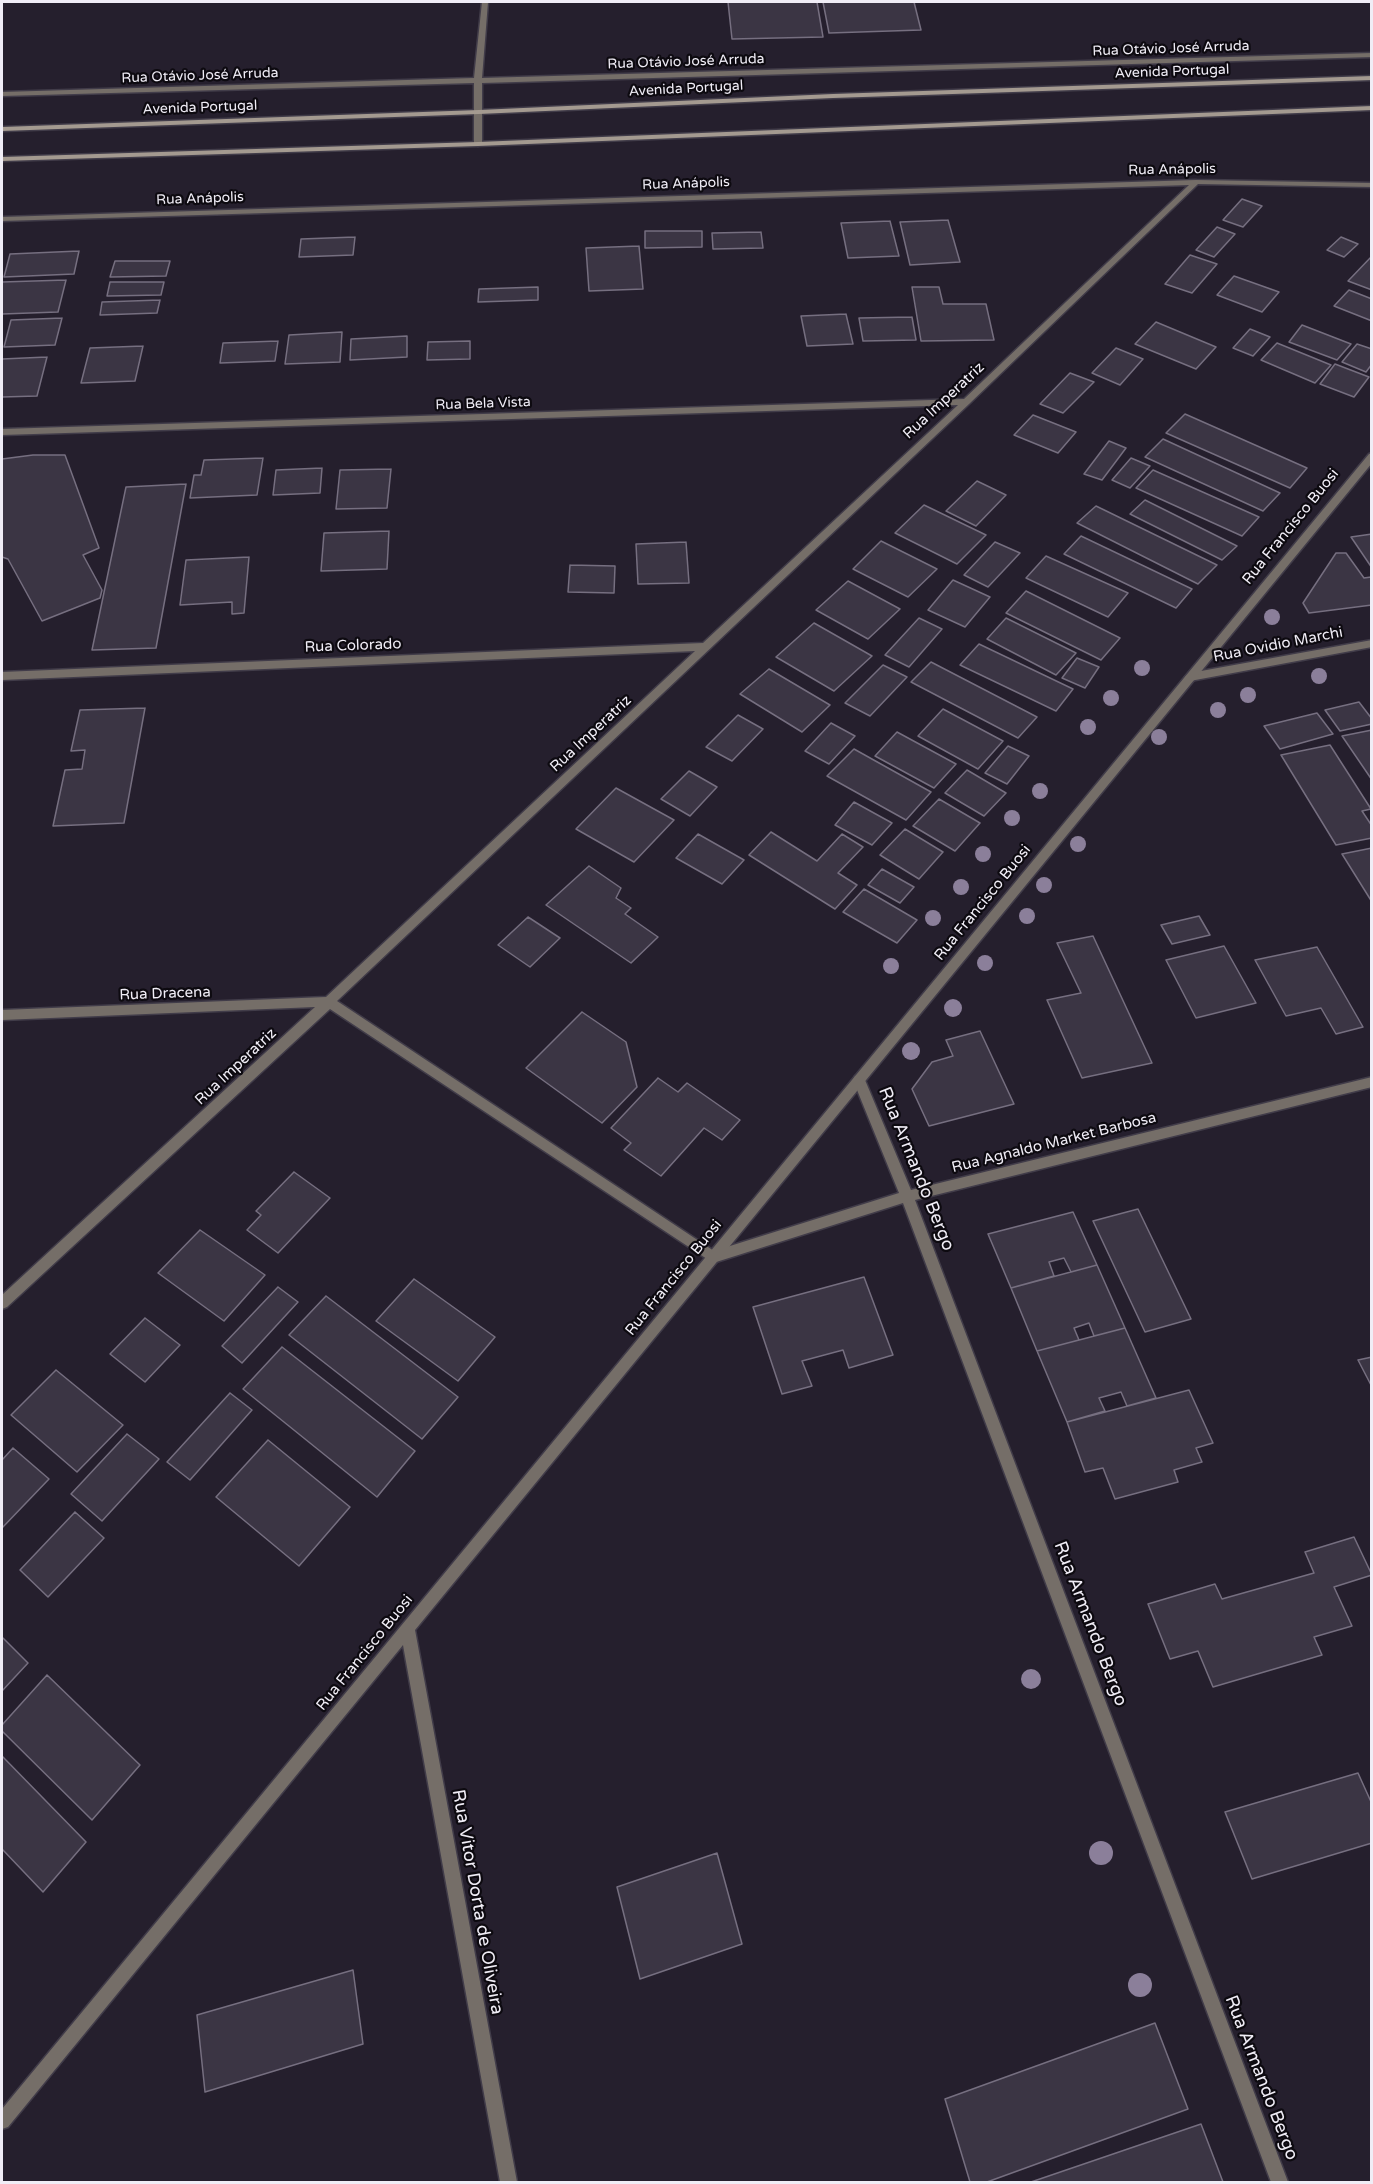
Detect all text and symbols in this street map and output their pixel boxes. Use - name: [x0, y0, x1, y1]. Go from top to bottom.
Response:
- street label: Rua Otávio José Arruda: [1092, 38, 1250, 60]
- street label: Rua Otávio José Arruda: [607, 51, 765, 73]
- street label: Avenida Portugal: [1114, 62, 1230, 82]
- street label: Rua Otávio José Arruda: [121, 65, 279, 87]
- street label: Avenida Portugal: [628, 78, 744, 100]
- street label: Avenida Portugal: [142, 98, 258, 118]
- street label: Rua Anápolis: [1128, 161, 1216, 179]
- street label: Rua Anápolis: [642, 174, 730, 194]
- street label: Rua Anápolis: [156, 189, 244, 209]
- street label: Rua Imperatriz: [900, 359, 988, 443]
- street label: Rua Bela Vista: [435, 394, 531, 414]
- street label: Rua Francisco Buosi: [1239, 466, 1343, 588]
- street label: Rua Ovidio Marchi: [1212, 624, 1344, 666]
- street label: Rua Colorado: [304, 635, 402, 657]
- street label: Rua Imperatriz: [547, 692, 635, 776]
- street label: Rua Francisco Buosi: [931, 842, 1035, 964]
- street label: Rua Dracena: [119, 983, 211, 1005]
- street label: Rua Imperatriz: [192, 1025, 280, 1109]
- street label: Rua Armando Bergo: [873, 1084, 959, 1254]
- street label: Rua Agnaldo Market Barbosa: [950, 1109, 1158, 1177]
- street label: Rua Francisco Buosi: [622, 1217, 726, 1339]
- street label: Rua Armando Bergo: [1049, 1539, 1131, 1709]
- street label: Rua Francisco Buosi: [313, 1592, 417, 1714]
- street label: Rua Vitor Dorta de Oliveira: [447, 1788, 507, 2016]
- street label: Rua Armando Bergo: [1220, 1993, 1302, 2163]

